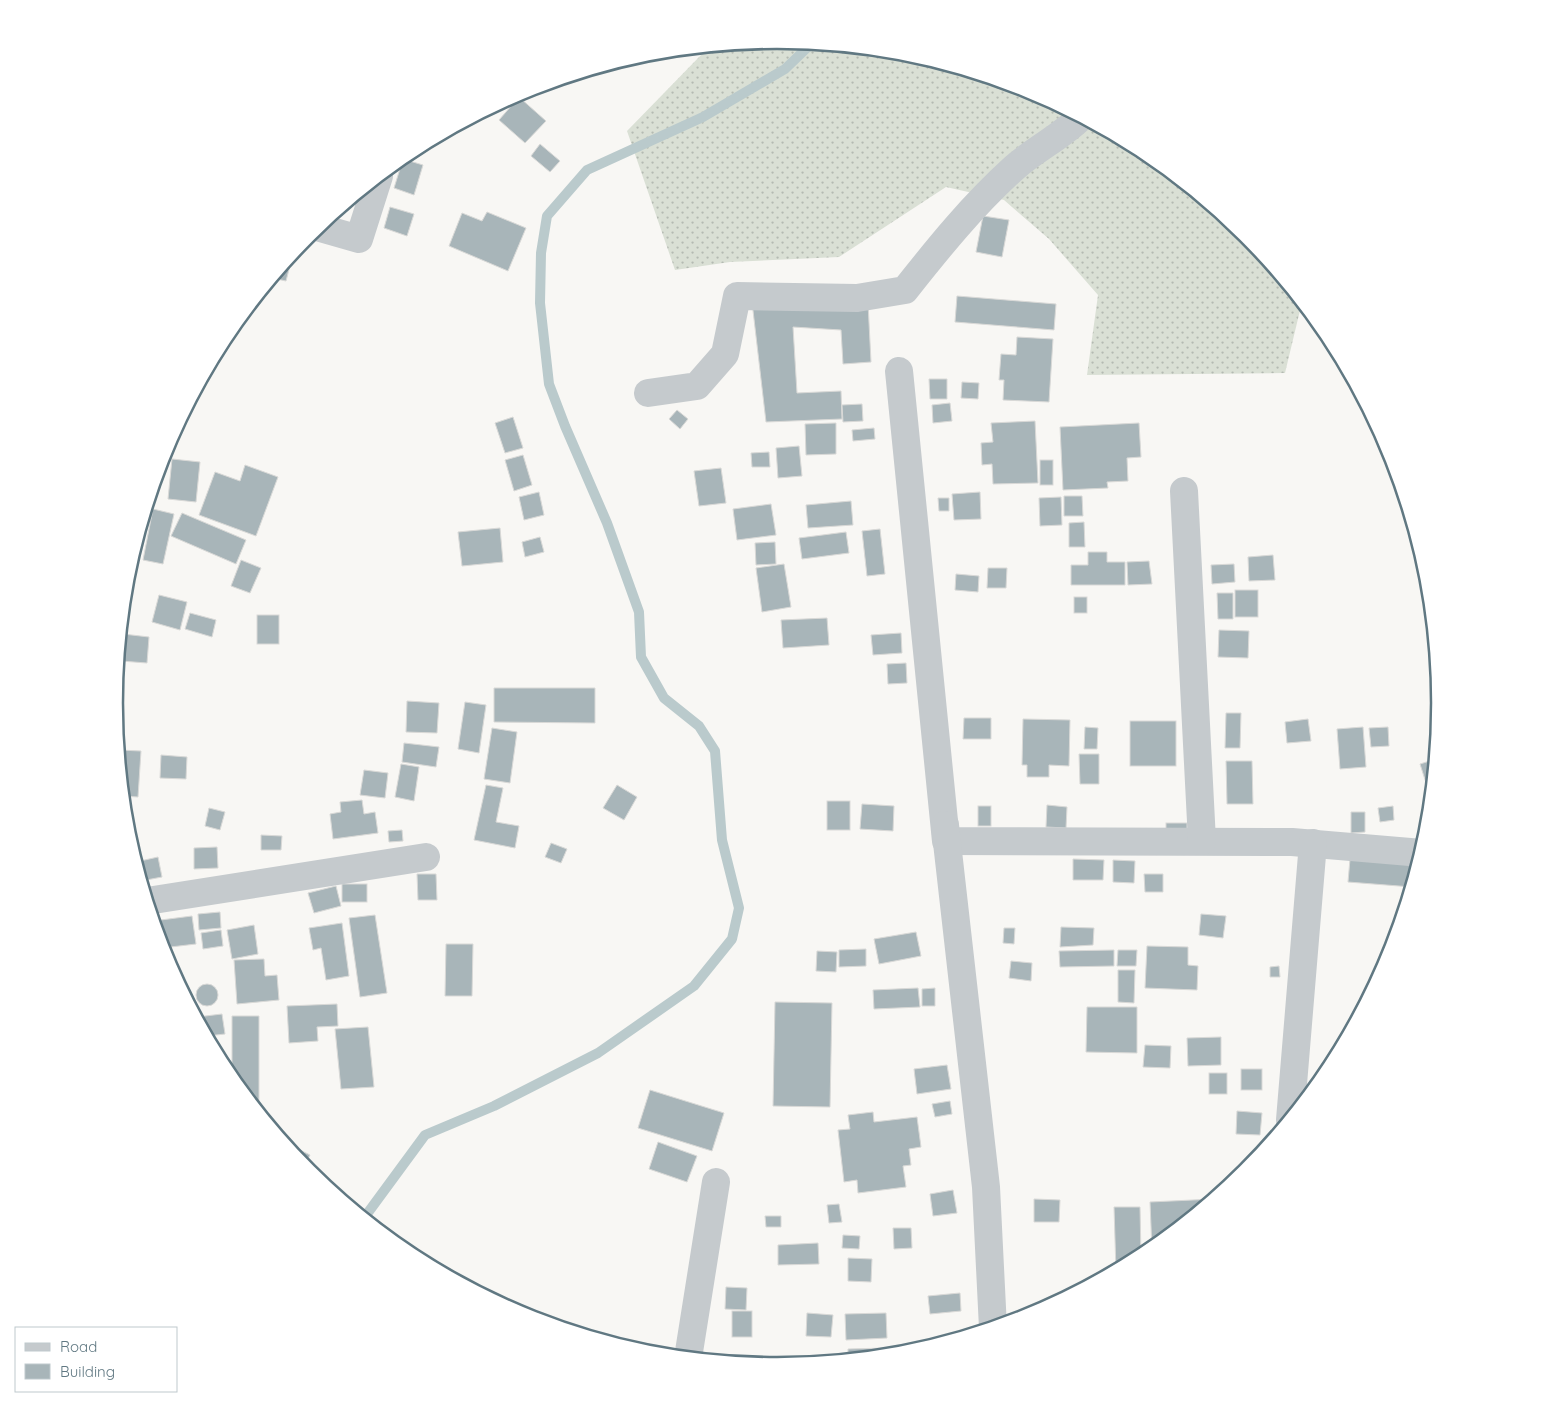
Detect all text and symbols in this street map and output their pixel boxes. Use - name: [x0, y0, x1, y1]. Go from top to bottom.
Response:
- legend: [15, 1327, 178, 1392]
- text: Road: [60, 1337, 97, 1356]
- text: Building: [60, 1362, 115, 1381]

